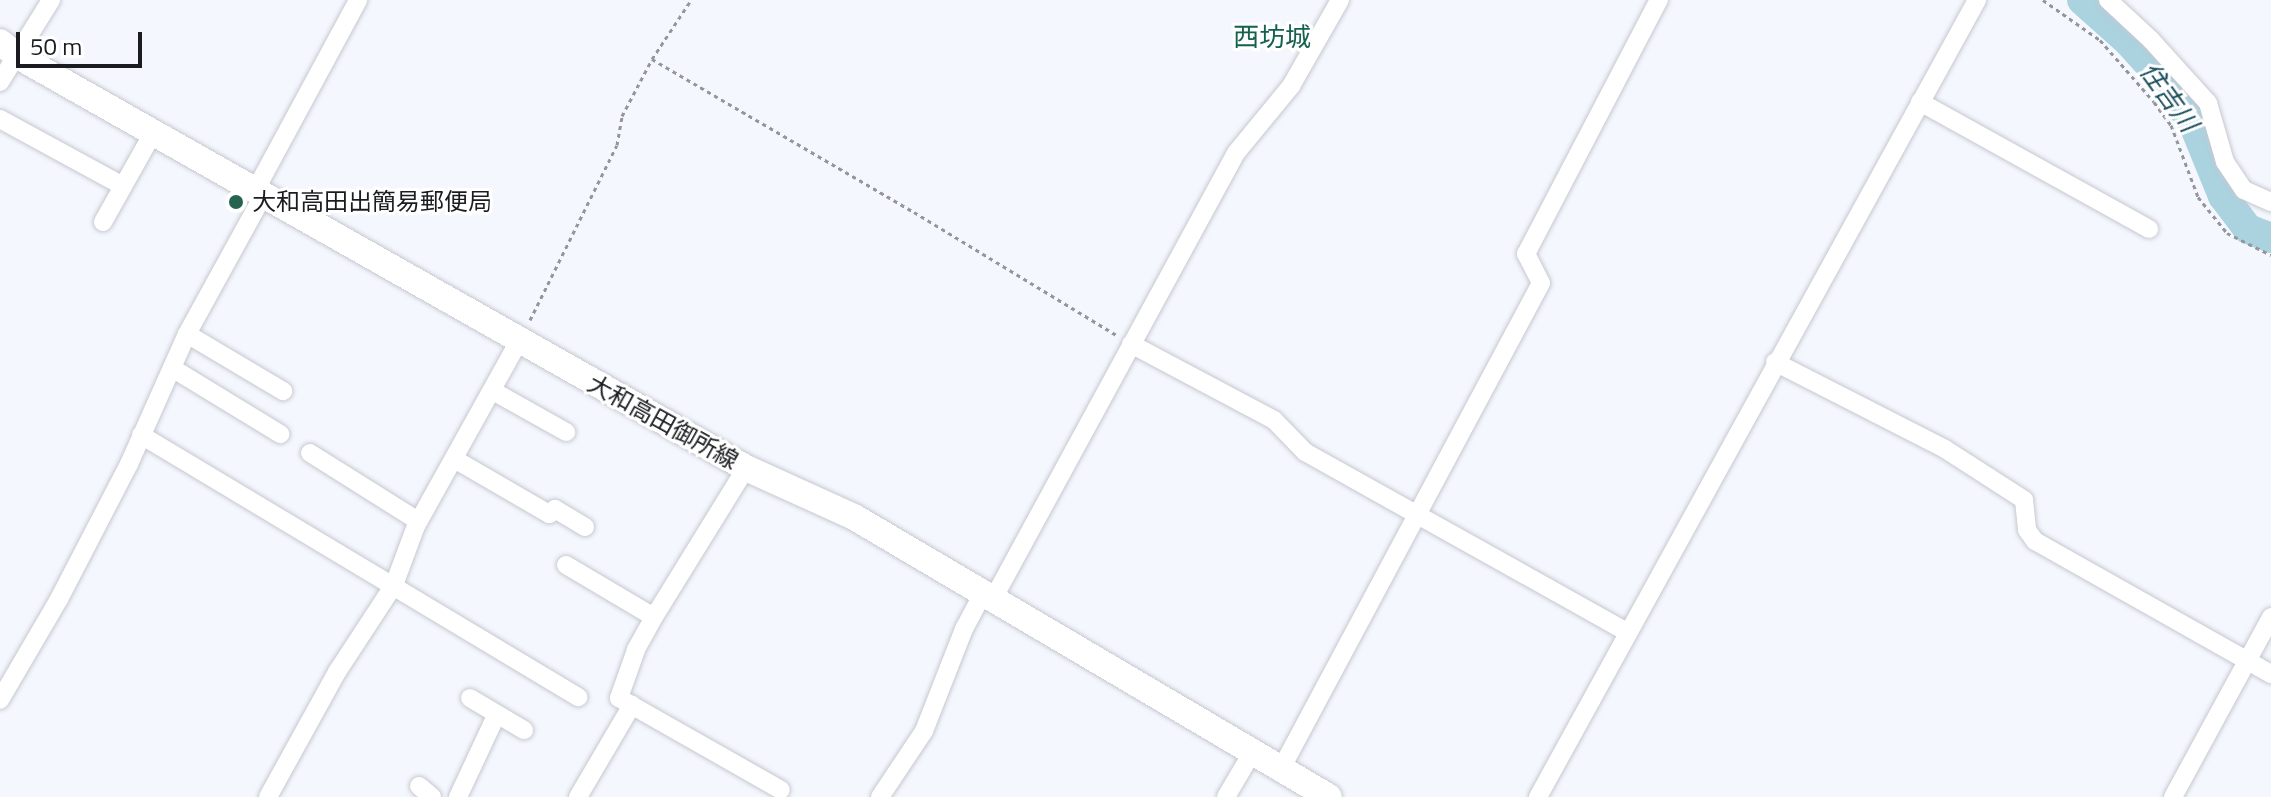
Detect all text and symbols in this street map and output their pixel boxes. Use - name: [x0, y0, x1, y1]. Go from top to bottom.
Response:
- scale bar: [20, 16, 146, 66]
- district label: 西坊城: [1233, 21, 1311, 53]
- text: 50 m: [30, 28, 82, 64]
- water label: 住吉川: [2133, 56, 2205, 138]
- place label: 大和高田出簡易郵便局: [252, 188, 492, 216]
- marker: 大和高田出簡易郵便局: [227, 193, 245, 211]
- street label: 大和高田御所線: [583, 369, 743, 475]

